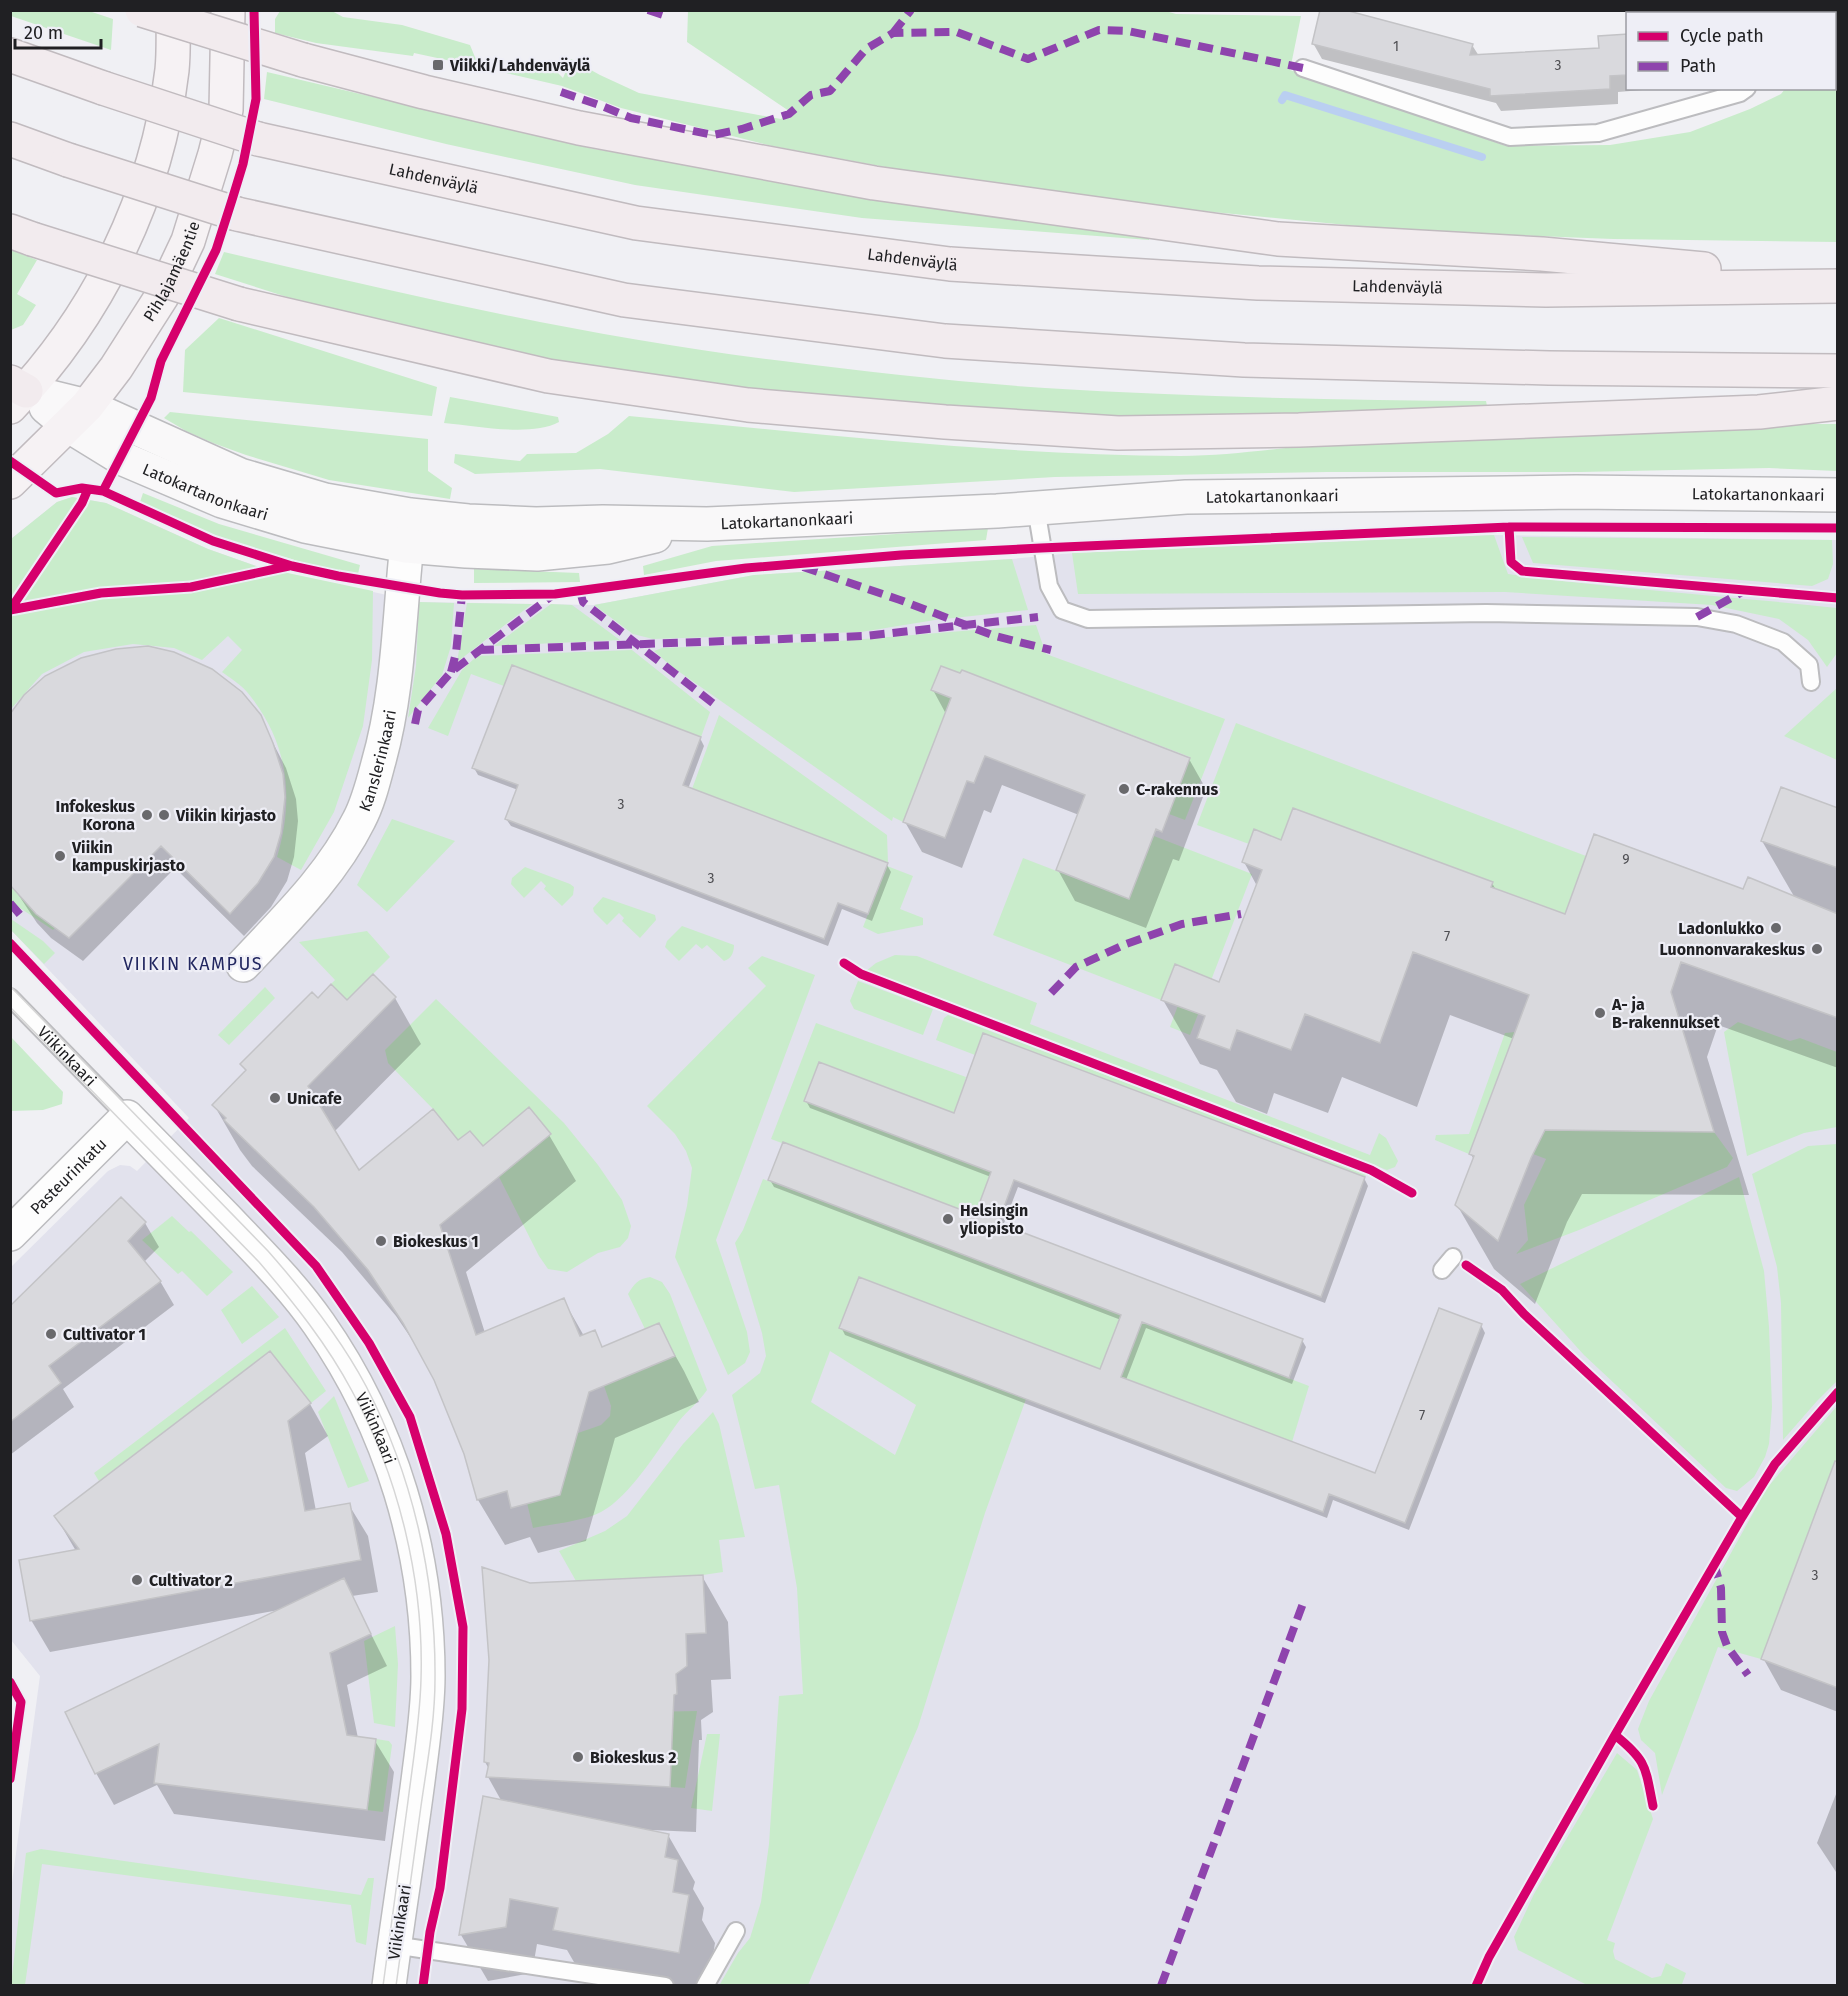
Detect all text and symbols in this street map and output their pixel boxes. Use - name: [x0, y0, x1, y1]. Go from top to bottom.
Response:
- scale bar: [15, 12, 100, 50]
- legend: [1626, 12, 1836, 90]
- text: 20 m: [24, 22, 63, 44]
- text: Cycle path: [1680, 25, 1764, 47]
- house number: 1: [1393, 38, 1399, 55]
- text: Path: [1680, 55, 1716, 77]
- place label: Viikki/Lahdenväylä: [449, 56, 591, 75]
- house number: 3: [1555, 57, 1562, 74]
- marker: Viikki/Lahdenväylä: [431, 58, 445, 72]
- street label: Lahdenväylä: [387, 159, 480, 198]
- street label: Pihlajamäentie: [139, 219, 204, 325]
- street label: Lahdenväylä: [866, 244, 958, 274]
- street label: Lahdenväylä: [1352, 276, 1443, 297]
- street label: Latokartanonkaari: [140, 459, 270, 524]
- street label: Latokartanonkaari: [1692, 484, 1825, 505]
- street label: Latokartanonkaari: [1206, 486, 1339, 507]
- street label: Latokartanonkaari: [720, 508, 854, 533]
- street label: Kanslerinkaari: [355, 708, 400, 814]
- place label: C-rakennus: [1136, 780, 1218, 799]
- marker: C-rakennus: [1117, 782, 1131, 796]
- house number: 3: [618, 796, 625, 813]
- place label: Infokeskus Korona: [55, 797, 135, 834]
- place label: Viikin kirjasto: [175, 806, 276, 825]
- marker: Infokeskus Korona: [140, 808, 154, 822]
- marker: Viikin kirjasto: [157, 808, 171, 822]
- place label: Viikin kampuskirjasto: [71, 838, 185, 875]
- marker: Viikin kampuskirjasto: [53, 849, 67, 863]
- house number: 9: [1622, 851, 1630, 868]
- house number: 3: [708, 870, 715, 887]
- place label: Ladonlukko: [1678, 919, 1764, 938]
- marker: Ladonlukko: [1769, 921, 1783, 935]
- house number: 7: [1444, 928, 1450, 945]
- place label: Luonnonvarakeskus: [1660, 940, 1805, 959]
- marker: Luonnonvarakeskus: [1810, 942, 1824, 956]
- district label: VIIKIN KAMPUS: [123, 953, 263, 975]
- place label: A- ja B-rakennukset: [1611, 995, 1720, 1032]
- marker: A- ja B-rakennukset: [1593, 1006, 1607, 1020]
- street label: Viikinkaari: [34, 1022, 100, 1090]
- place label: Unicafe: [287, 1089, 342, 1108]
- marker: Unicafe: [268, 1091, 282, 1105]
- street label: Pasteurinkatu: [26, 1134, 110, 1218]
- place label: Helsingin yliopisto: [959, 1201, 1028, 1238]
- marker: Helsingin yliopisto: [941, 1212, 955, 1226]
- place label: Biokeskus 1: [393, 1232, 479, 1251]
- marker: Biokeskus 1: [374, 1234, 388, 1248]
- place label: Cultivator 1: [63, 1325, 146, 1344]
- marker: Cultivator 1: [44, 1327, 58, 1341]
- street label: Viikinkaari: [352, 1389, 399, 1466]
- house number: 7: [1419, 1407, 1425, 1424]
- house number: 3: [1812, 1567, 1819, 1584]
- place label: Cultivator 2: [149, 1571, 233, 1590]
- marker: Cultivator 2: [130, 1573, 144, 1587]
- place label: Biokeskus 2: [590, 1748, 677, 1767]
- marker: Biokeskus 2: [571, 1750, 585, 1764]
- street label: Viikinkaari: [384, 1883, 415, 1961]

